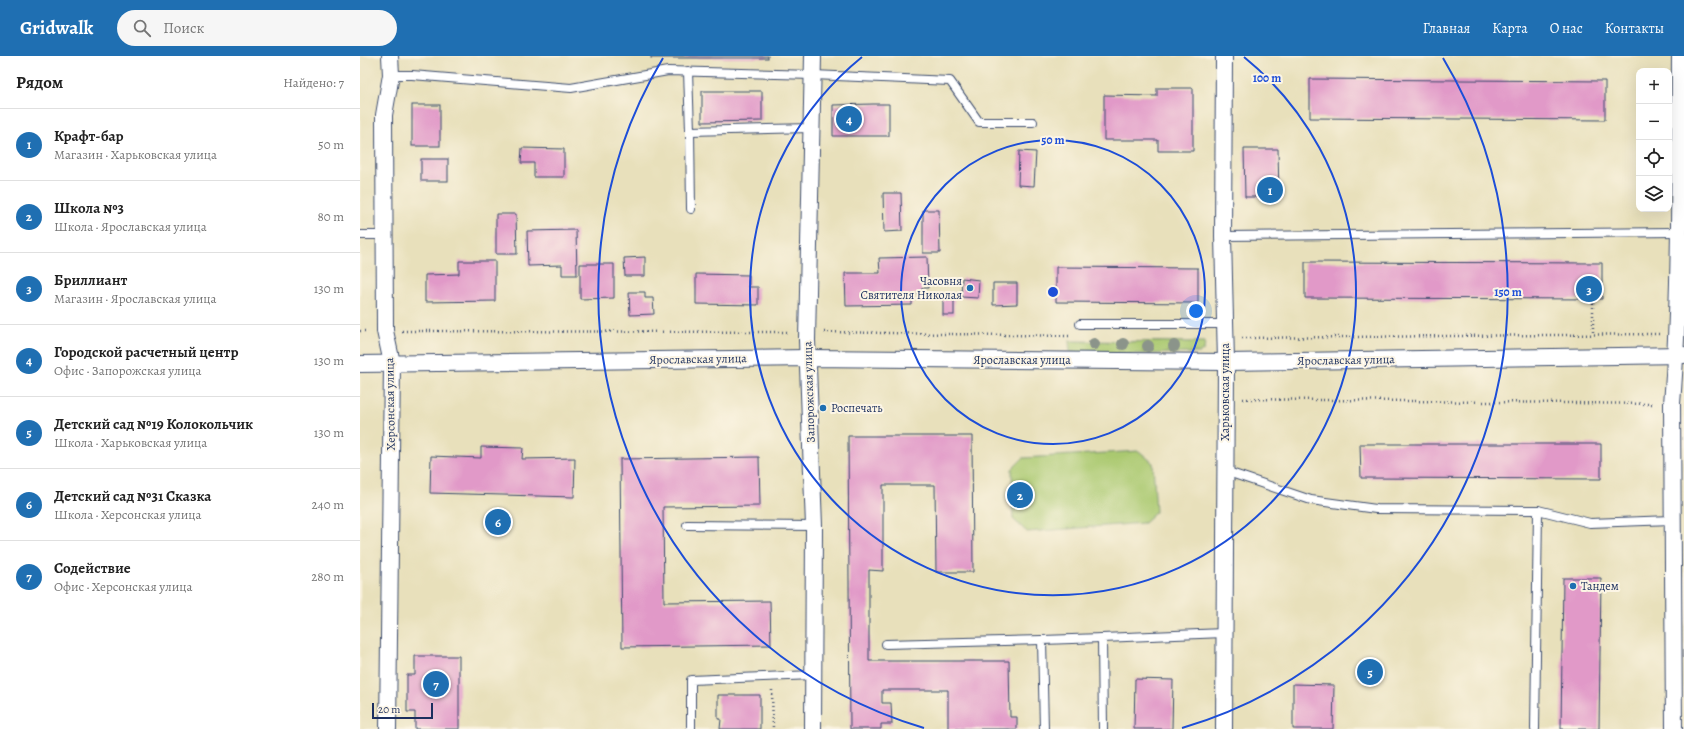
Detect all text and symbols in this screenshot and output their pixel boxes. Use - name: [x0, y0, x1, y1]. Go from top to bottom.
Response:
- search box: [117, 10, 397, 46]
- text: Gridwalk: [20, 15, 93, 41]
- icon: search: [131, 17, 153, 39]
- text: Поиск: [163, 18, 204, 38]
- text: Главная: [1423, 19, 1470, 38]
- text: Карта: [1492, 19, 1528, 38]
- text: О нас: [1550, 19, 1583, 38]
- text: Контакты: [1605, 19, 1664, 38]
- map controls: [1636, 68, 1672, 212]
- button: +: [1636, 68, 1672, 104]
- text: 100 m: [1253, 70, 1281, 86]
- text: Рядом: [16, 71, 63, 94]
- text: Найдено: 7: [283, 74, 344, 91]
- pin: 4: [836, 104, 862, 134]
- button: −: [1636, 104, 1672, 140]
- text: Крафт-бар: [54, 126, 124, 146]
- text: 50 m: [1041, 132, 1065, 148]
- text: 1: [27, 136, 31, 153]
- text: 50 m: [318, 136, 344, 153]
- button: locate: [1636, 140, 1672, 176]
- text: Магазин · Харьковская улица: [54, 146, 217, 163]
- pin: 1: [1257, 175, 1283, 205]
- button: layers: [1636, 176, 1672, 212]
- text: Школа №3: [54, 198, 124, 218]
- text: 2: [26, 208, 32, 225]
- text: 80 m: [317, 208, 344, 225]
- text: Школа · Ярославская улица: [54, 218, 207, 235]
- text: Бриллиант: [54, 270, 127, 290]
- place label: Часовня Святителя Николая: [861, 273, 962, 303]
- pin: 3: [1576, 274, 1602, 304]
- text: 3: [26, 280, 32, 297]
- text: 130 m: [314, 280, 344, 297]
- marker: Часовня Святителя Николая: [965, 283, 975, 293]
- text: 150 m: [1494, 284, 1522, 300]
- centre of rings: [1046, 285, 1060, 299]
- text: Магазин · Ярославская улица: [54, 290, 217, 307]
- your location: [1186, 301, 1206, 321]
- street label: Запорожская улица: [799, 341, 819, 443]
- text: Городской расчетный центр: [54, 342, 238, 362]
- street label: Харьковская улица: [1217, 342, 1233, 441]
- street label: Ярославская улица: [649, 350, 747, 368]
- street label: Ярославская улица: [1297, 351, 1395, 369]
- text: 4: [26, 352, 32, 369]
- text: 130 m: [314, 352, 344, 369]
- street label: Ярославская улица: [973, 352, 1071, 368]
- street label: Херсонская улица: [381, 357, 399, 451]
- text: Офис · Запорожская улица: [54, 362, 202, 379]
- place label: Роспечать: [831, 400, 883, 416]
- marker: Роспечать: [818, 403, 828, 413]
- text: Детский сад №19 Колокольчик: [54, 414, 253, 434]
- text: 5: [26, 424, 32, 441]
- text: 130 m: [314, 424, 344, 441]
- text: Школа · Харьковская улица: [54, 434, 207, 451]
- pin: 2: [1007, 480, 1033, 510]
- text: Детский сад №31 Сказка: [54, 486, 211, 506]
- text: 6: [26, 496, 32, 513]
- text: 240 m: [312, 496, 344, 513]
- text: Школа · Херсонская улица: [54, 506, 202, 523]
- pin: 6: [485, 507, 511, 537]
- text: Содействие: [54, 558, 131, 578]
- text: 7: [26, 568, 32, 585]
- text: 280 m: [311, 568, 344, 585]
- text: Офис · Херсонская улица: [54, 578, 193, 595]
- place label: Тандем: [1581, 578, 1619, 594]
- marker: Тандем: [1568, 581, 1578, 591]
- pin: 5: [1357, 657, 1383, 687]
- pin: 7: [423, 669, 449, 699]
- scale bar: [372, 701, 433, 720]
- text: 20 m: [378, 702, 400, 717]

